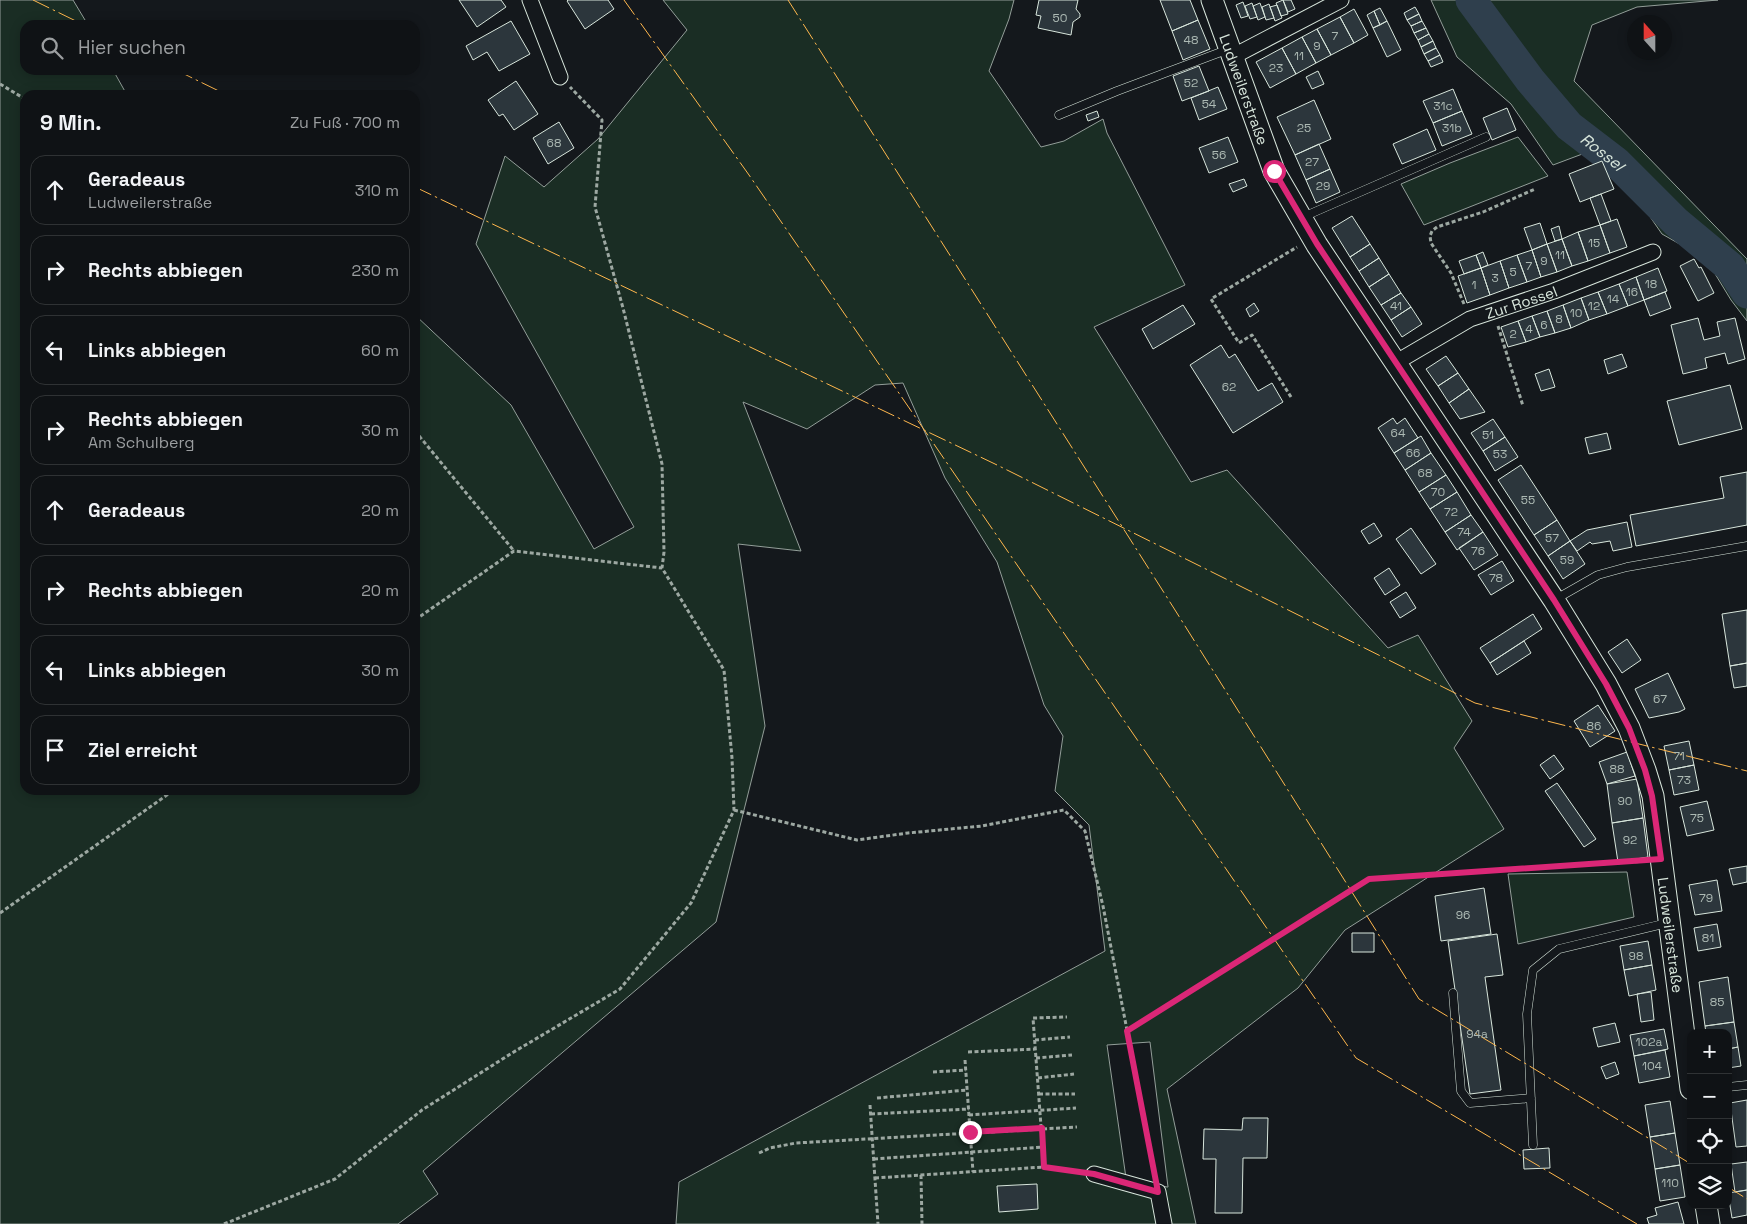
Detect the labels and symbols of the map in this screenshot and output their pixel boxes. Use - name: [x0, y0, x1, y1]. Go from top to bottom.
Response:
- house number: 50: [1053, 10, 1067, 26]
- north arrow: [1627, 15, 1672, 60]
- house number: 7: [1332, 28, 1339, 44]
- street label: Ludweilerstraße: [1216, 31, 1273, 147]
- house number: 48: [1184, 32, 1198, 48]
- house number: 9: [1313, 38, 1321, 54]
- house number: 11: [1294, 48, 1304, 64]
- house number: 23: [1269, 60, 1283, 76]
- house number: 52: [1184, 75, 1198, 91]
- house number: 54: [1202, 96, 1217, 112]
- house number: 31c: [1433, 98, 1453, 114]
- house number: 25: [1297, 120, 1311, 136]
- house number: 31b: [1442, 120, 1462, 136]
- water label: Rossel: [1576, 128, 1631, 177]
- house number: 68: [547, 135, 561, 151]
- house number: 56: [1212, 147, 1226, 163]
- house number: 27: [1305, 154, 1319, 170]
- route start: [1263, 160, 1286, 183]
- house number: 29: [1316, 178, 1330, 194]
- house number: 15: [1588, 235, 1600, 251]
- house number: 11: [1555, 247, 1565, 263]
- house number: 9: [1540, 253, 1548, 269]
- house number: 7: [1526, 258, 1533, 274]
- house number: 5: [1509, 264, 1517, 280]
- house number: 3: [1491, 270, 1499, 286]
- house number: 18: [1645, 276, 1657, 292]
- house number: 1: [1471, 277, 1477, 293]
- street label: Zur Rossel: [1483, 281, 1560, 323]
- house number: 16: [1626, 284, 1638, 300]
- house number: 14: [1607, 291, 1620, 307]
- house number: 41: [1390, 298, 1402, 314]
- house number: 12: [1588, 298, 1600, 314]
- house number: 10: [1570, 305, 1582, 321]
- house number: 8: [1555, 311, 1563, 327]
- house number: 6: [1540, 317, 1548, 333]
- house number: 4: [1525, 321, 1533, 337]
- house number: 2: [1509, 326, 1517, 342]
- house number: 62: [1222, 379, 1236, 395]
- house number: 64: [1391, 425, 1406, 441]
- house number: 51: [1482, 427, 1494, 443]
- house number: 66: [1406, 445, 1420, 461]
- house number: 53: [1493, 446, 1507, 462]
- house number: 68: [1418, 465, 1432, 481]
- house number: 70: [1431, 484, 1445, 500]
- house number: 55: [1521, 492, 1535, 508]
- house number: 72: [1444, 504, 1458, 520]
- house number: 74: [1457, 524, 1471, 540]
- house number: 57: [1545, 530, 1559, 546]
- house number: 76: [1471, 543, 1485, 559]
- house number: 59: [1560, 552, 1574, 568]
- house number: 78: [1489, 570, 1503, 586]
- house number: 67: [1653, 691, 1667, 707]
- house number: 86: [1587, 718, 1601, 734]
- house number: 71: [1673, 748, 1685, 764]
- house number: 88: [1610, 761, 1624, 777]
- house number: 73: [1677, 772, 1691, 788]
- house number: 90: [1617, 793, 1633, 809]
- house number: 75: [1690, 810, 1704, 826]
- house number: 92: [1623, 832, 1637, 848]
- street label: Ludweilerstraße: [1654, 876, 1688, 994]
- house number: 79: [1699, 890, 1713, 906]
- house number: 96: [1456, 907, 1470, 923]
- house number: 81: [1702, 930, 1714, 946]
- house number: 98: [1629, 948, 1643, 964]
- house number: 85: [1710, 994, 1724, 1010]
- house number: 94a: [1466, 1026, 1488, 1042]
- house number: 102a: [1636, 1034, 1663, 1050]
- house number: 104: [1642, 1058, 1663, 1074]
- route end: [959, 1121, 982, 1144]
- house number: 110: [1661, 1175, 1679, 1191]

